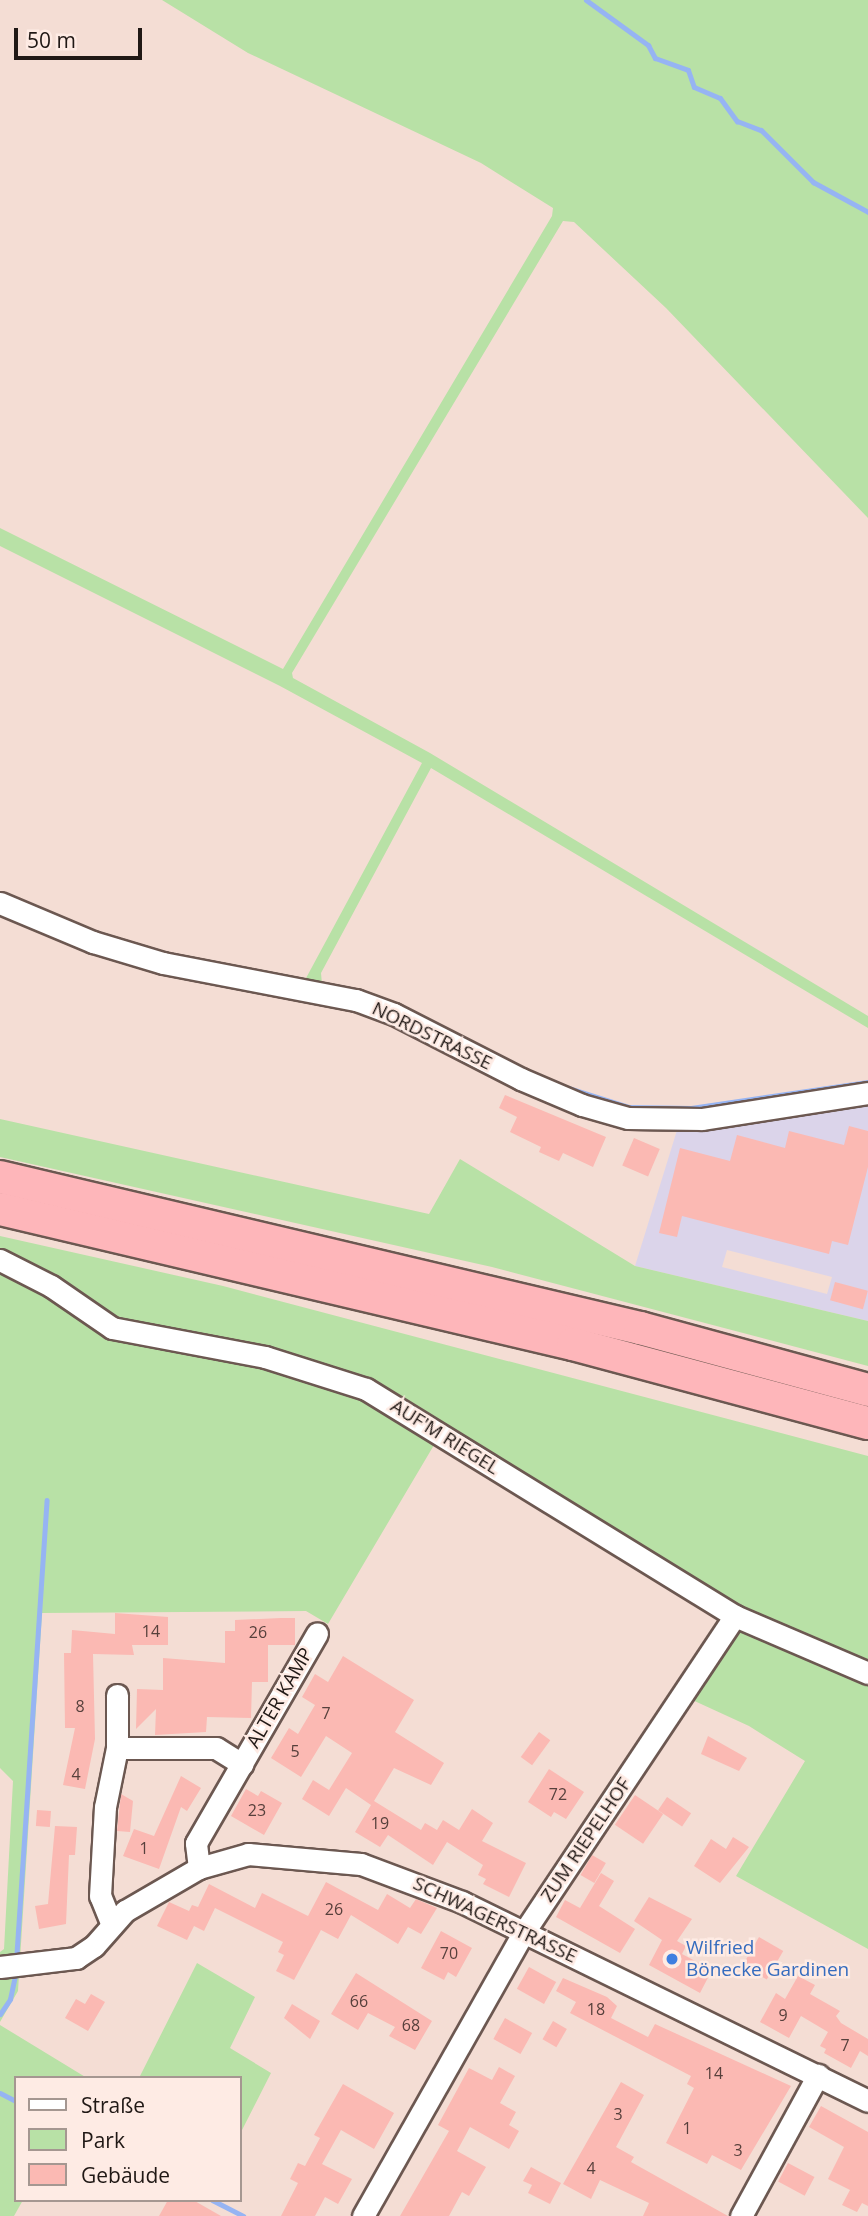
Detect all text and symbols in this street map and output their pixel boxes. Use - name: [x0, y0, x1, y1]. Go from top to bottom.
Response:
- scale bar: [18, 14, 145, 58]
- text: 50 m: [27, 26, 76, 54]
- street label: NORDSTRASSE: [368, 997, 496, 1075]
- street label: AUF'M RIEGEL: [386, 1395, 504, 1479]
- house number: 14: [142, 1621, 160, 1641]
- house number: 26: [249, 1622, 267, 1642]
- street label: ALTER KAMP: [242, 1644, 318, 1752]
- house number: 8: [75, 1696, 85, 1716]
- house number: 7: [321, 1703, 331, 1723]
- house number: 5: [290, 1741, 300, 1761]
- house number: 4: [71, 1764, 81, 1784]
- street label: ZUM RIEPELHOF: [536, 1774, 636, 1906]
- house number: 72: [549, 1784, 567, 1804]
- house number: 23: [248, 1800, 266, 1820]
- house number: 19: [371, 1813, 389, 1833]
- house number: 1: [139, 1838, 149, 1858]
- street label: SCHWAGERSTRASSE: [409, 1872, 581, 1968]
- house number: 26: [325, 1899, 343, 1919]
- place label: Wilfried Bönecke Gardinen: [686, 1937, 849, 1981]
- house number: 70: [440, 1943, 458, 1963]
- marker: Wilfried Bönecke Gardinen: [664, 1951, 680, 1967]
- house number: 66: [350, 1991, 368, 2011]
- house number: 18: [587, 1999, 605, 2019]
- house number: 9: [778, 2005, 788, 2025]
- house number: 68: [402, 2015, 420, 2035]
- house number: 7: [840, 2035, 850, 2055]
- house number: 14: [705, 2063, 723, 2083]
- legend: [14, 2076, 242, 2202]
- text: Straße: [81, 2091, 145, 2119]
- house number: 3: [613, 2104, 623, 2124]
- house number: 1: [682, 2118, 692, 2138]
- text: Park: [81, 2126, 125, 2154]
- house number: 3: [733, 2140, 743, 2160]
- house number: 4: [586, 2158, 596, 2178]
- text: Gebäude: [81, 2161, 170, 2189]

